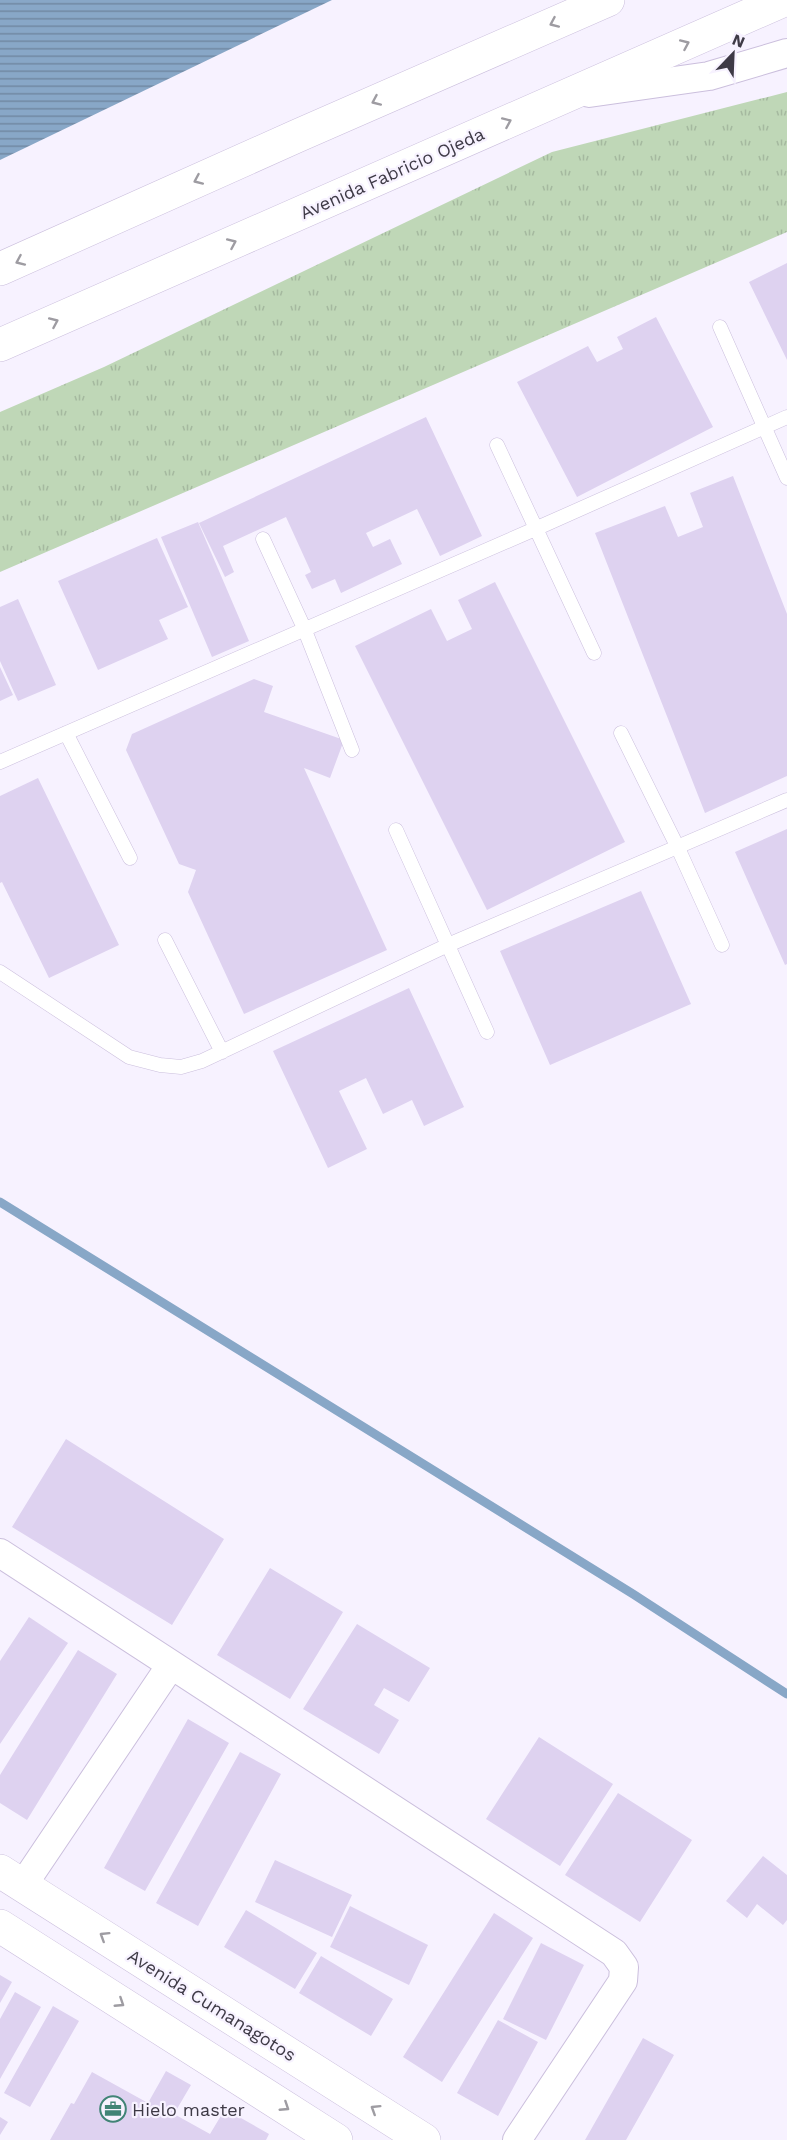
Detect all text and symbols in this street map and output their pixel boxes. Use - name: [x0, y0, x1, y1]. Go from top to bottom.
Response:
- one-way arrow: [550, 16, 561, 28]
- north arrow: [703, 24, 763, 84]
- text: N: [729, 30, 748, 52]
- one-way arrow: [679, 39, 690, 51]
- one-way arrow: [371, 94, 382, 106]
- one-way arrow: [500, 117, 511, 129]
- street label: Avenida Fabricio Ojeda: [297, 123, 487, 223]
- one-way arrow: [193, 173, 204, 185]
- one-way arrow: [226, 238, 237, 250]
- one-way arrow: [15, 253, 26, 265]
- one-way arrow: [47, 317, 58, 329]
- one-way arrow: [100, 1932, 110, 1944]
- street label: Avenida Cumanagotos: [124, 1945, 300, 2065]
- one-way arrow: [114, 1995, 124, 2007]
- office icon: Hielo master: [98, 2094, 128, 2124]
- place label: Hielo master: [132, 2099, 245, 2120]
- one-way arrow: [278, 2100, 289, 2111]
- one-way arrow: [371, 2104, 381, 2116]

